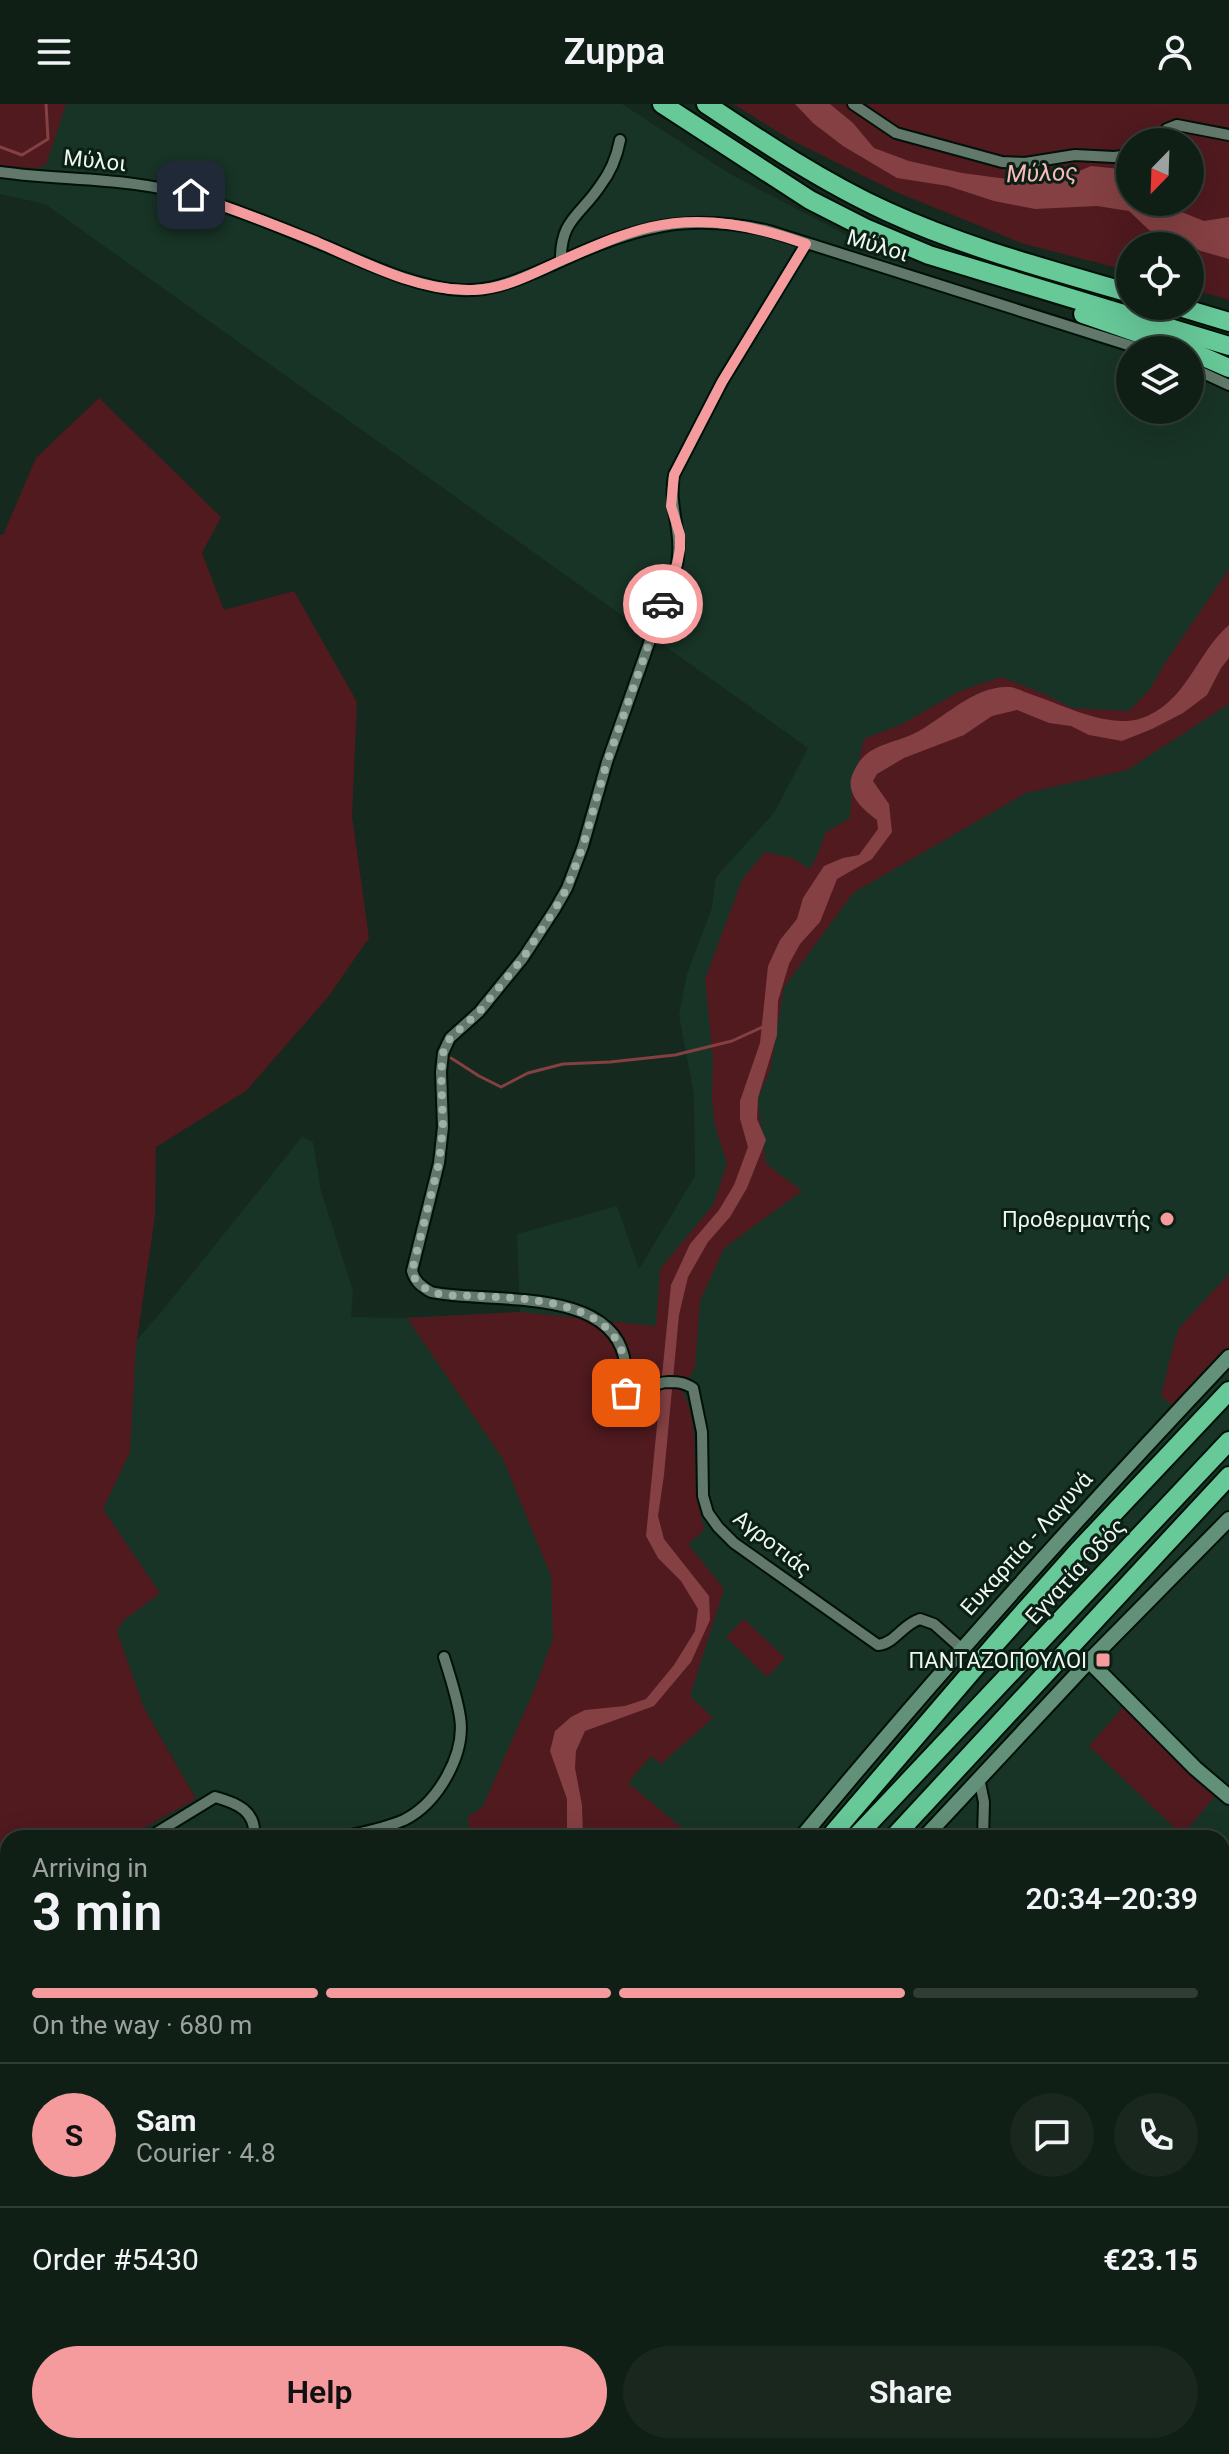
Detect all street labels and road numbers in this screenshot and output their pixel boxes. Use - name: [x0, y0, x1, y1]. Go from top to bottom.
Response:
- street label: Μύλοι: [62, 145, 128, 176]
- street label: Μύλοι: [844, 224, 912, 267]
- street label: Ευκαρπία - Λαγυνά: [956, 1466, 1098, 1620]
- street label: Αγροτιάς: [729, 1505, 817, 1582]
- street label: Εγνατία Οδός: [1020, 1514, 1130, 1629]

